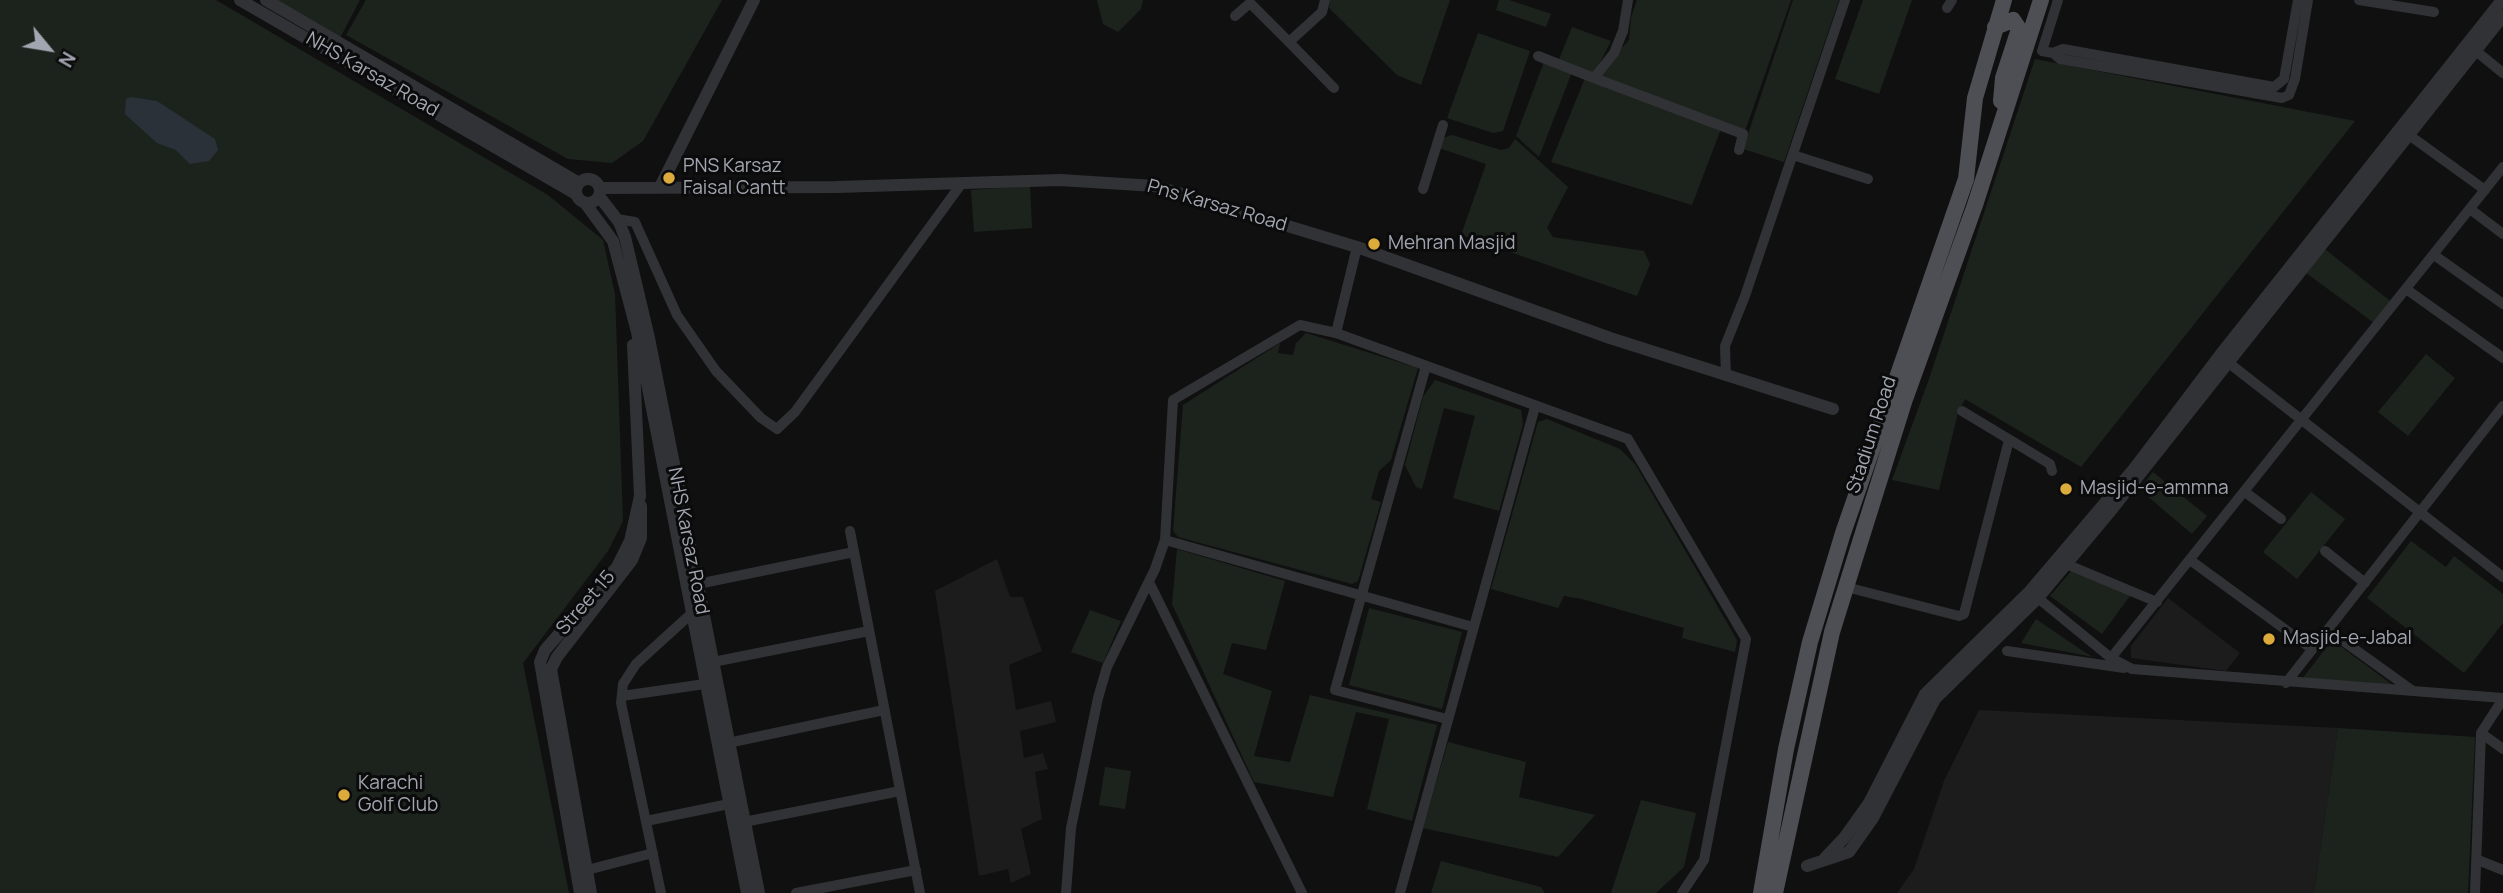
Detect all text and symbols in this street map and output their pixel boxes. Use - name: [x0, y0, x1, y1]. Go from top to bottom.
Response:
- north arrow: [14, 14, 84, 84]
- street label: NHS Karsaz Road: [302, 28, 442, 122]
- text: N: [53, 47, 82, 72]
- place label: PNS Karsaz Faisal Cantt: [683, 156, 785, 200]
- marker: PNS Karsaz Faisal Cantt: [661, 170, 677, 186]
- street label: Pns Karsaz Road: [1145, 175, 1289, 237]
- place label: Mehran Masjid: [1388, 233, 1515, 255]
- marker: Mehran Masjid: [1366, 236, 1382, 252]
- street label: Stadium Road: [1842, 374, 1902, 496]
- street label: NHS Karsaz Road: [663, 466, 713, 616]
- place label: Masjid-e-ammna: [2080, 478, 2229, 500]
- marker: Masjid-e-ammna: [2058, 481, 2074, 497]
- street label: Street 15: [552, 566, 620, 640]
- place label: Masjid-e-Jabal: [2283, 628, 2412, 650]
- marker: Masjid-e-Jabal: [2261, 631, 2277, 647]
- place label: Karachi Golf Club: [358, 773, 438, 817]
- marker: Karachi Golf Club: [336, 787, 352, 803]

